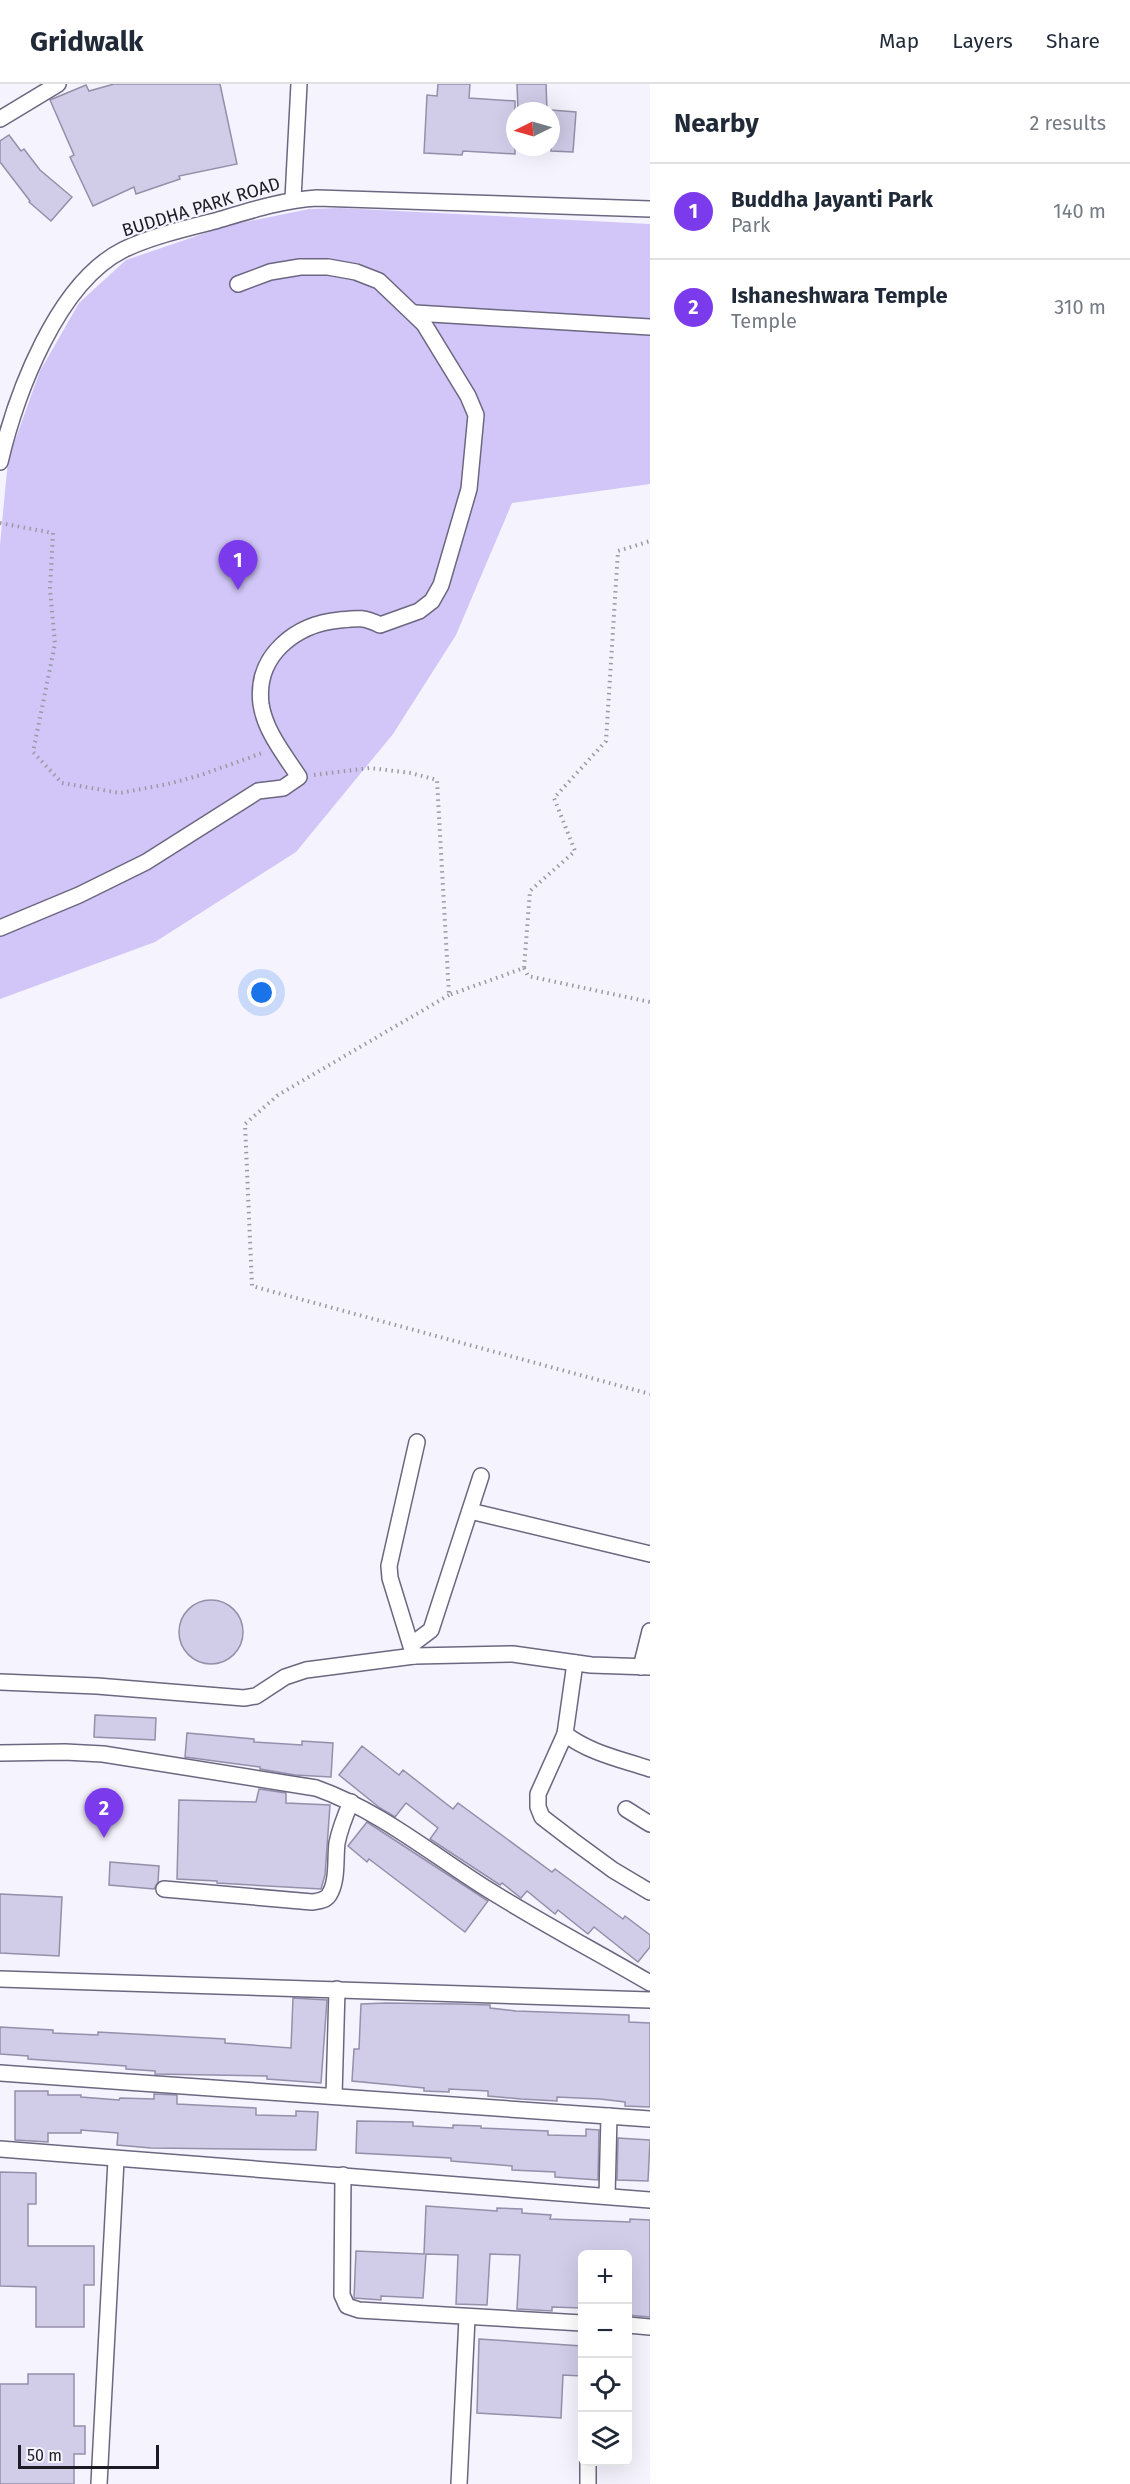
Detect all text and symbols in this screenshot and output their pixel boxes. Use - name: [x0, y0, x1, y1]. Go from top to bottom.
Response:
- text: Gridwalk: [30, 25, 143, 58]
- text: Map: [879, 28, 919, 54]
- text: Layers: [952, 28, 1013, 54]
- text: Share: [1046, 28, 1100, 54]
- north arrow: [506, 102, 560, 156]
- text: Nearby: [674, 108, 759, 139]
- text: 2 results: [1029, 111, 1106, 135]
- street label: BUDDHA PARK ROAD: [119, 172, 283, 242]
- text: Buddha Jayanti Park: [731, 186, 933, 213]
- text: 1: [689, 199, 698, 223]
- text: 140 m: [1053, 199, 1106, 223]
- text: Park: [731, 213, 770, 237]
- text: Ishaneshwara Temple: [731, 282, 948, 309]
- text: 2: [688, 295, 699, 319]
- text: 310 m: [1054, 295, 1106, 319]
- text: Temple: [731, 309, 797, 333]
- pin: 1: [218, 540, 258, 590]
- your location: [247, 978, 276, 1007]
- pin: 2: [84, 1788, 124, 1838]
- map controls: [578, 2250, 632, 2466]
- button: +: [578, 2250, 632, 2304]
- button: −: [578, 2304, 632, 2358]
- button: locate: [578, 2358, 632, 2412]
- button: layers: [578, 2412, 632, 2466]
- scale bar: [18, 2442, 159, 2470]
- text: 50 m: [27, 2446, 62, 2465]

